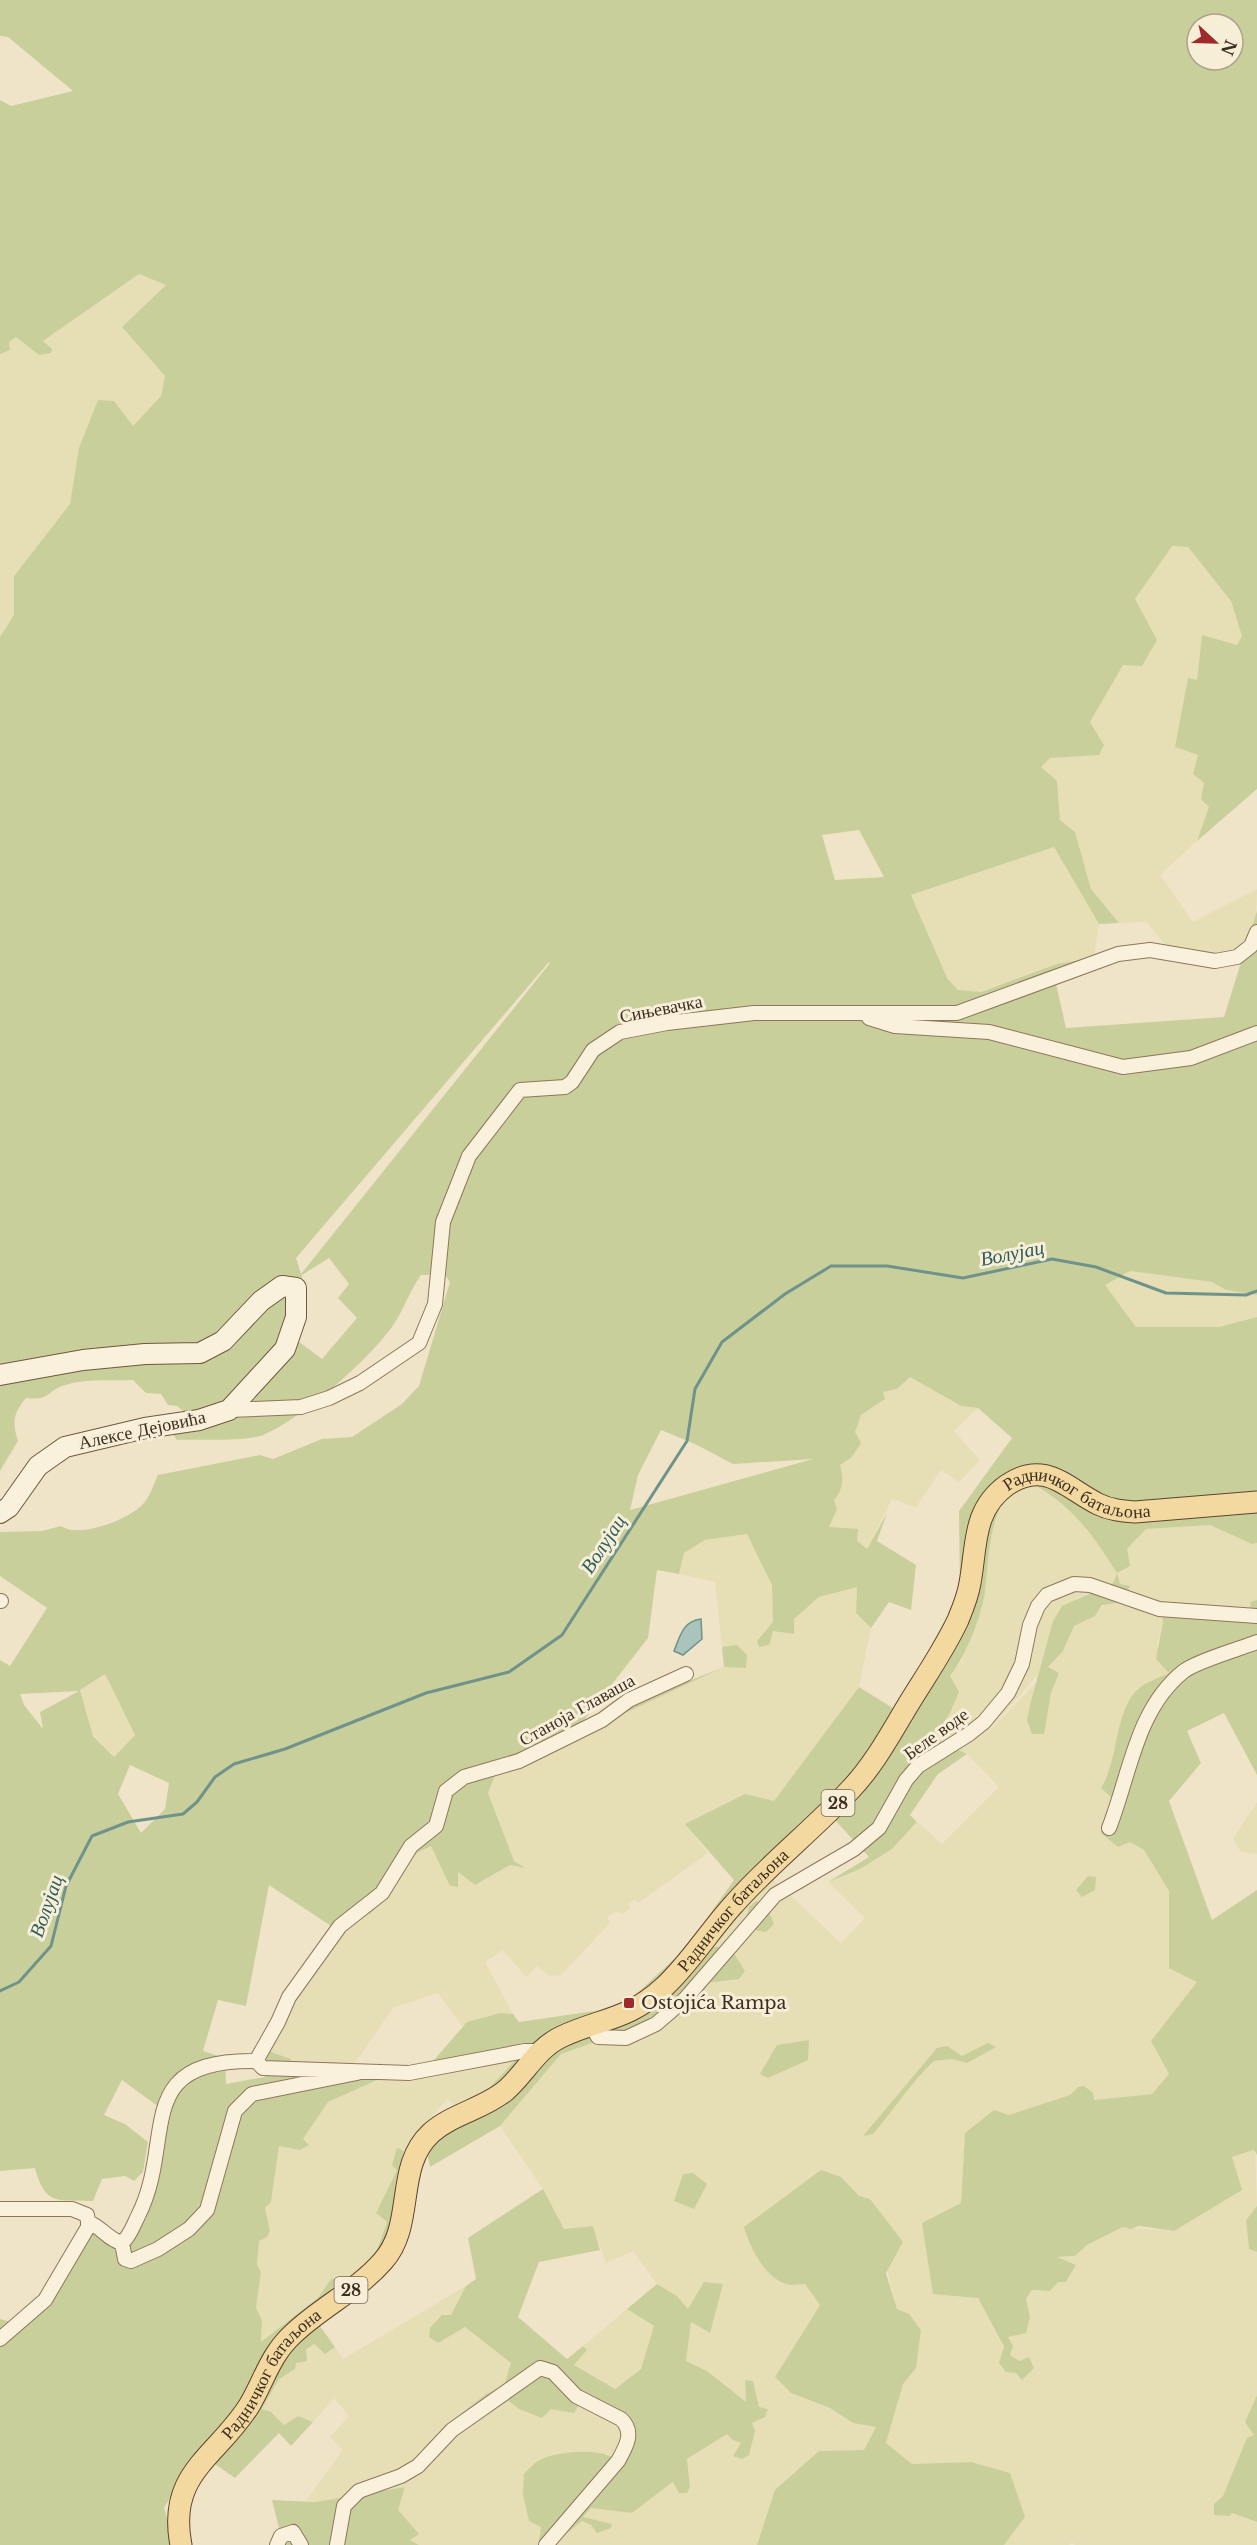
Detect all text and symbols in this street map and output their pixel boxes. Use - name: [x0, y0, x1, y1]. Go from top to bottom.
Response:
- north arrow: [1185, 12, 1245, 72]
- text: N: [1217, 37, 1241, 58]
- street label: Сињевачка: [618, 990, 704, 1028]
- water label: Волујац: [978, 1235, 1046, 1271]
- street label: Алексе Дејовића: [77, 1406, 208, 1454]
- street label: Радничког батаљона: [999, 1463, 1152, 1523]
- water label: Волујац: [575, 1510, 631, 1578]
- street label: Станоја Главаша: [515, 1669, 639, 1751]
- street label: Беле воде: [899, 1703, 973, 1765]
- road number: 28: [822, 1790, 854, 1816]
- street label: Радничког батаљона: [673, 1844, 793, 1976]
- water label: Волујац: [24, 1872, 68, 1940]
- place label: Ostojića Rampa: [641, 1992, 787, 2014]
- marker: Ostojića Rampa: [622, 1996, 636, 2010]
- road number: 28: [334, 2277, 368, 2303]
- street label: Радничког батаљона: [217, 2304, 326, 2444]

